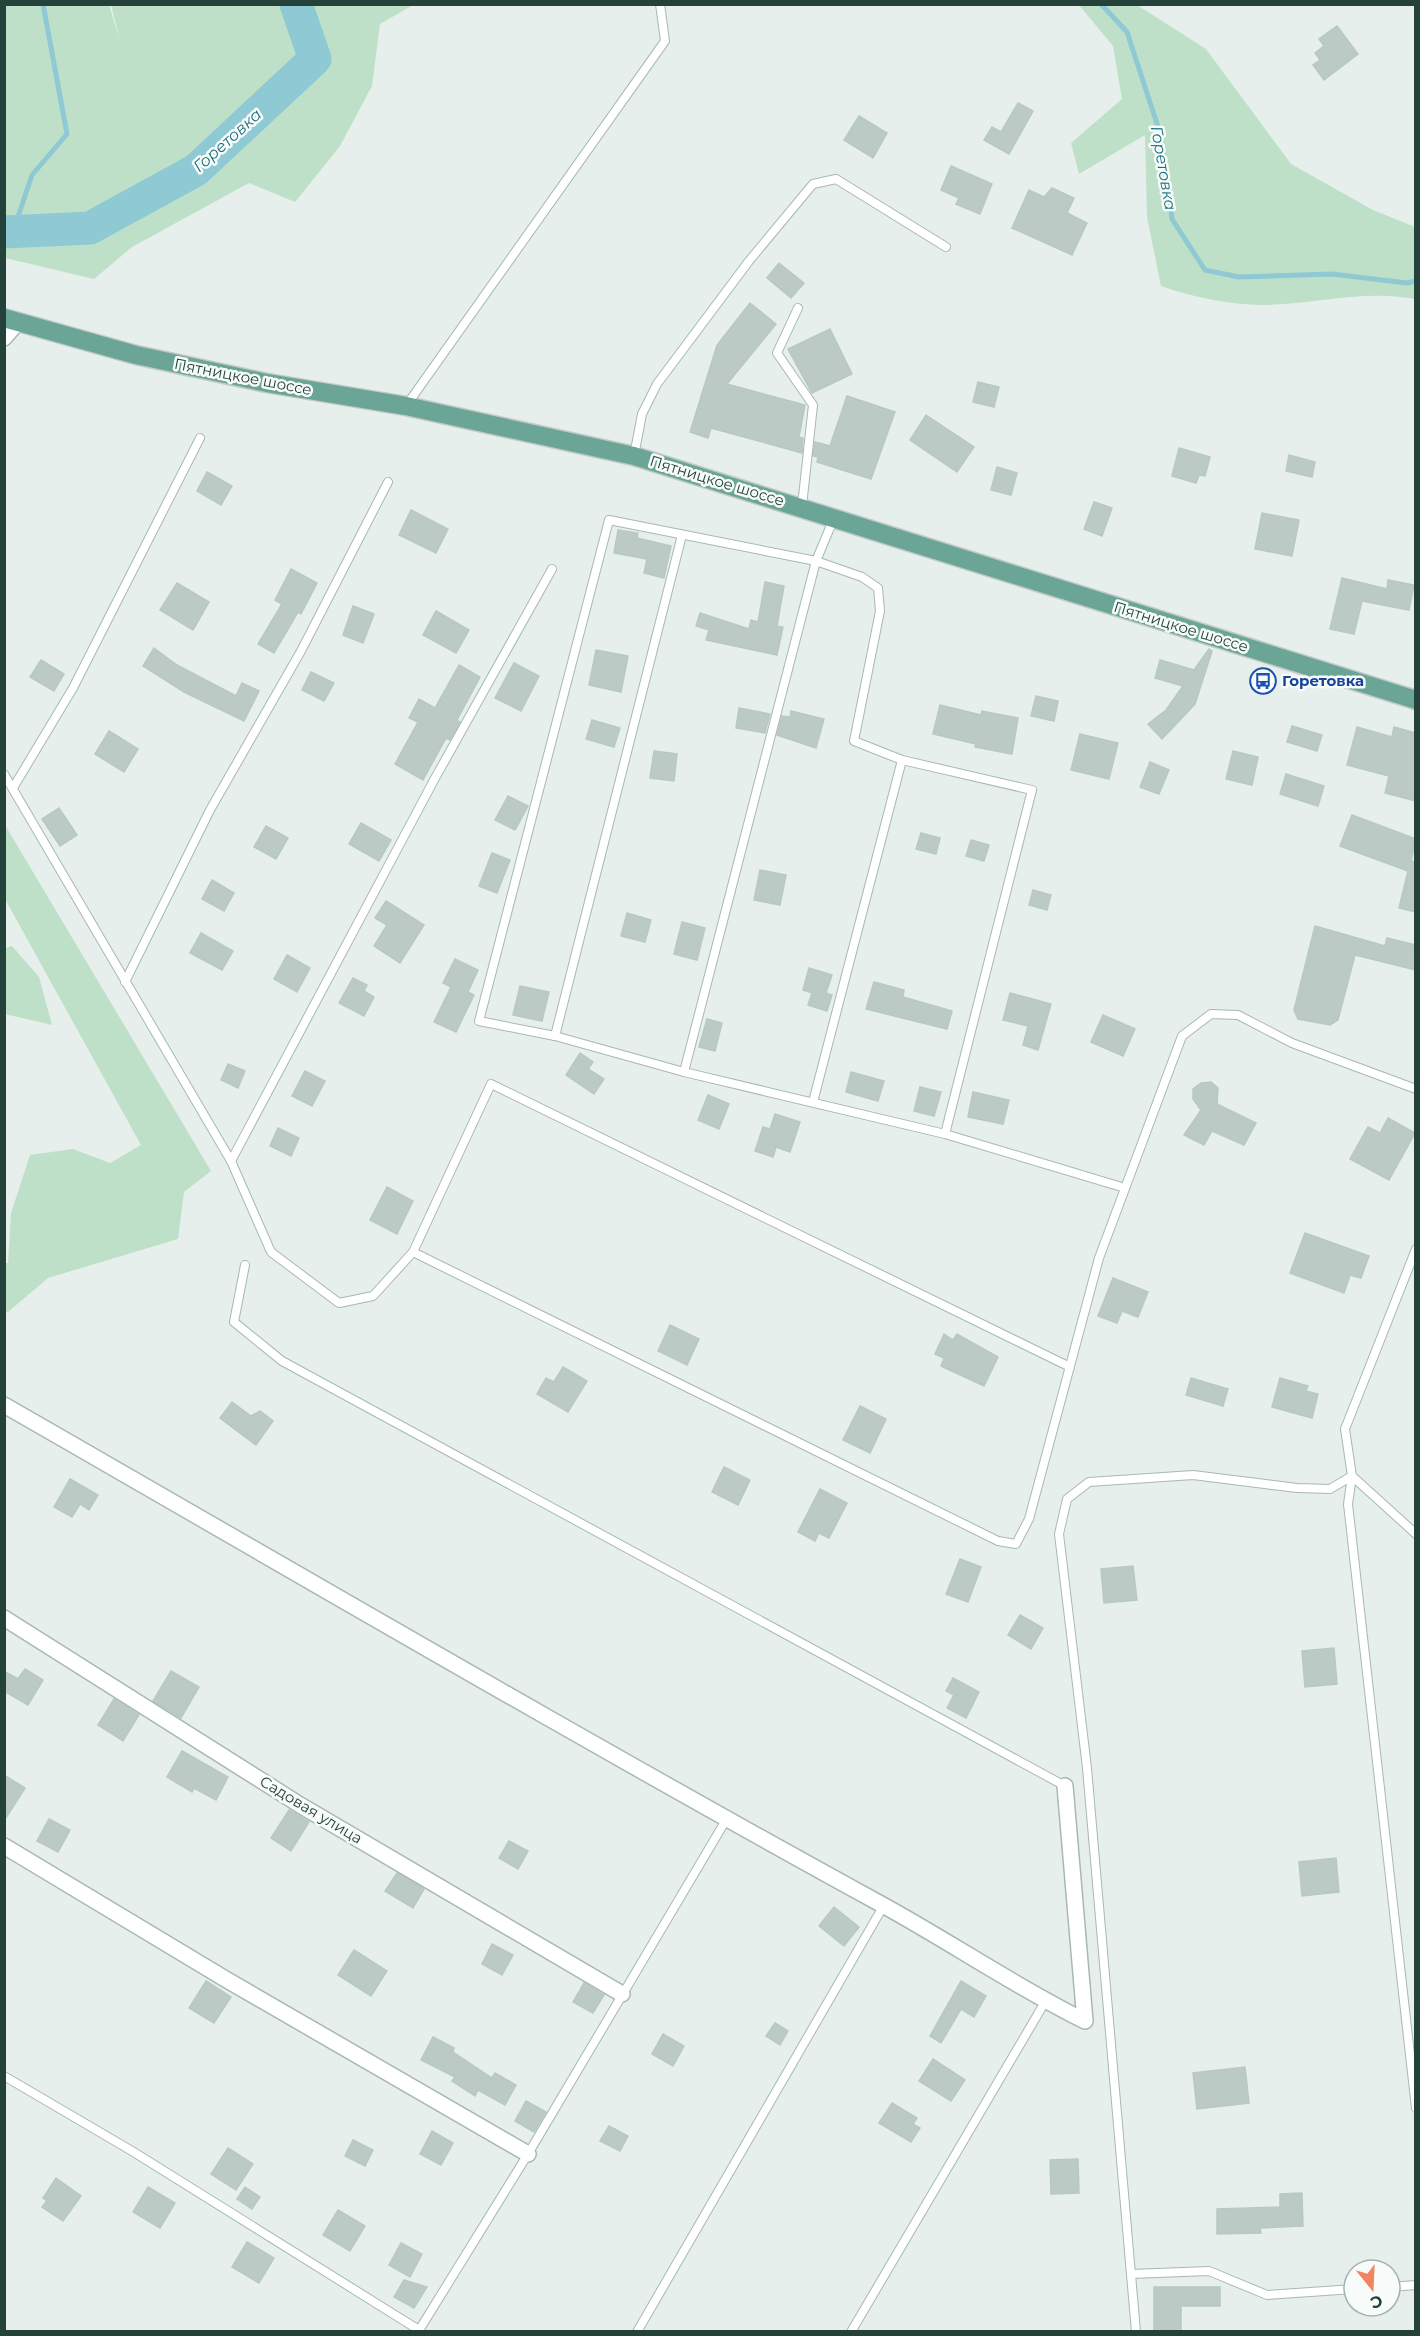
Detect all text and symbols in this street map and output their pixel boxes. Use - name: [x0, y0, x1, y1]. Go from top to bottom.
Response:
- water label: Горетовка: [189, 105, 265, 176]
- water label: Горетовка: [1147, 124, 1180, 212]
- street label: Пятницкое шоссе: [173, 354, 314, 399]
- street label: Пятницкое шоссе: [648, 451, 787, 510]
- street label: Пятницкое шоссе: [1112, 597, 1251, 656]
- bus stop icon: Горетовка: [1248, 666, 1278, 696]
- place label: Горетовка: [1282, 671, 1364, 690]
- street label: Садовая улица: [256, 1771, 366, 1848]
- north arrow: [1342, 2258, 1402, 2318]
- text: С: [1368, 2291, 1385, 2313]

